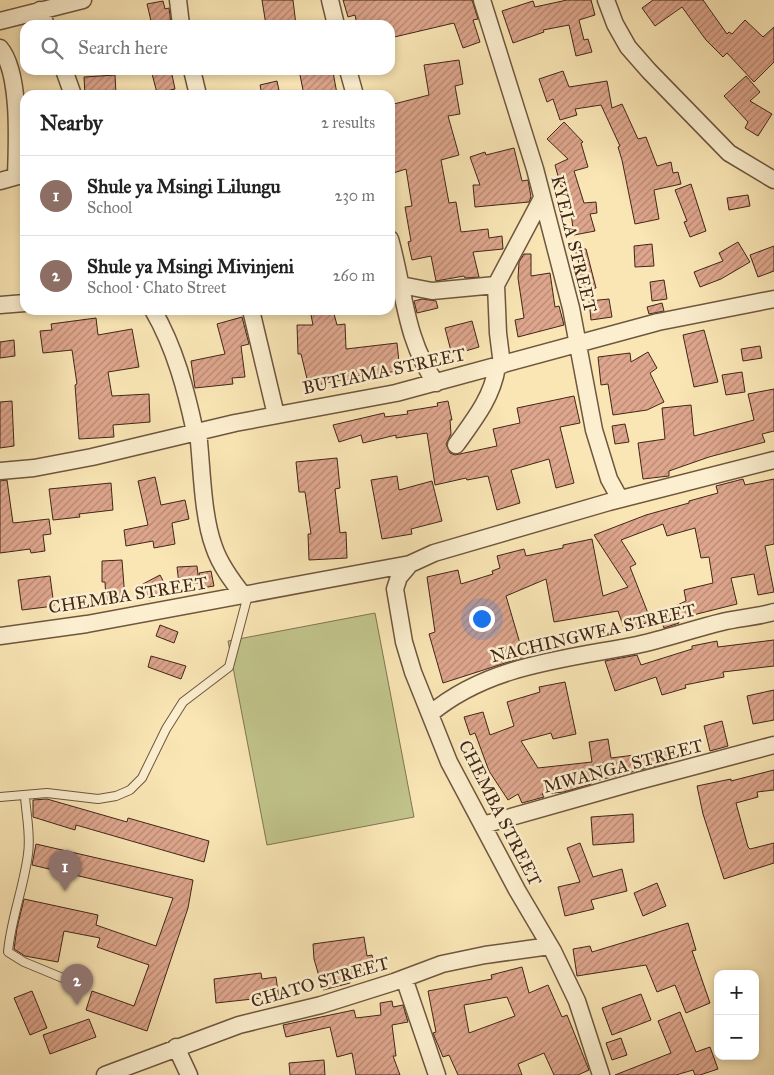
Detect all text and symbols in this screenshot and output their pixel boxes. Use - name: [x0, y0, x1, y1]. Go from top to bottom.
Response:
- search box: [20, 20, 395, 75]
- icon: search: [38, 34, 66, 62]
- text: Search here: [78, 36, 168, 59]
- text: Nearby: [40, 110, 103, 136]
- text: 2 results: [321, 113, 375, 132]
- street label: KYELA STREET: [546, 173, 602, 315]
- text: Shule ya Msingi Lilungu: [87, 175, 281, 198]
- text: 1: [53, 186, 59, 205]
- text: 230 m: [335, 186, 375, 205]
- text: School: [87, 198, 132, 217]
- text: Shule ya Msingi Mivinjeni: [87, 255, 294, 278]
- text: 2: [52, 266, 60, 285]
- text: 260 m: [333, 266, 375, 285]
- text: School · Chato Street: [87, 278, 226, 297]
- street label: BUTIAMA STREET: [300, 343, 468, 399]
- street label: CHEMBA STREET: [47, 572, 209, 618]
- street label: NACHINGWEA STREET: [488, 599, 698, 667]
- your location: [469, 606, 495, 632]
- street label: MWANGA STREET: [541, 734, 705, 798]
- street label: CHEMBA STREET: [454, 736, 546, 890]
- pin: 1: [49, 850, 81, 891]
- street label: CHATO STREET: [248, 952, 392, 1012]
- pin: 2: [61, 964, 93, 1005]
- map controls: [714, 970, 759, 1060]
- button: +: [714, 970, 759, 1015]
- button: −: [714, 1015, 759, 1060]

